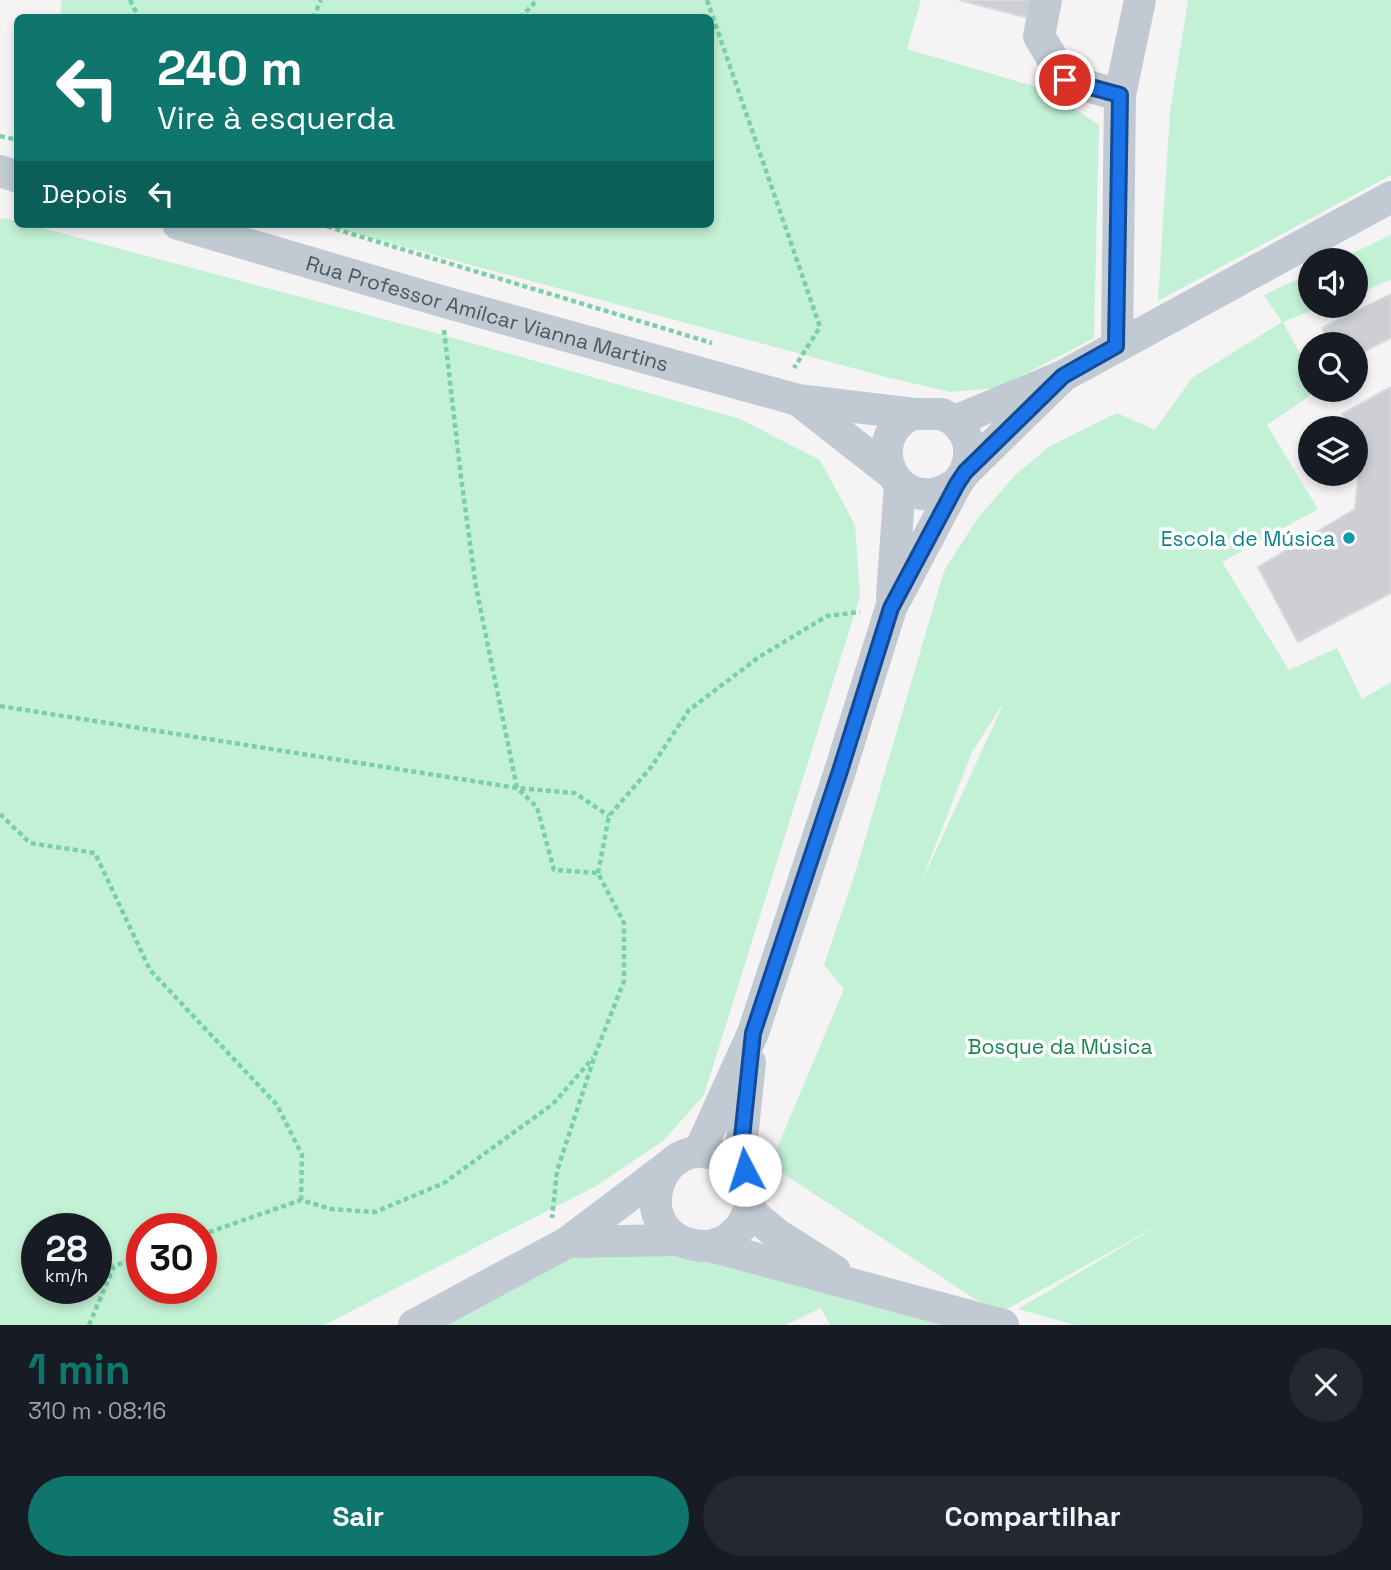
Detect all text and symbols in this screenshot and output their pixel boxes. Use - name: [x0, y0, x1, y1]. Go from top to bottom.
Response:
- text: 240 m: [157, 37, 303, 99]
- icon: left: [42, 42, 133, 133]
- pin: [1035, 50, 1095, 110]
- icon: arrive: [1046, 61, 1084, 99]
- text: Vire à esquerda: [157, 98, 395, 138]
- icon: left: [142, 175, 180, 213]
- text: Depois: [42, 177, 128, 211]
- map controls: [1298, 248, 1368, 486]
- button: sound: [1298, 248, 1368, 318]
- street label: Rua Professor Amílcar Vianna Martins: [303, 249, 672, 377]
- button: search: [1298, 332, 1368, 402]
- button: layers: [1298, 416, 1368, 486]
- place label: Escola de Música: [1161, 525, 1335, 552]
- marker: Escola de Música: [1341, 530, 1357, 546]
- park label: Bosque da Música: [968, 1033, 1153, 1060]
- position arrow: [708, 1133, 782, 1207]
- speed limit sign: 30: [126, 1213, 217, 1304]
- text: 28: [46, 1227, 87, 1271]
- text: km/h: [45, 1264, 88, 1287]
- text: 1 min: [28, 1343, 131, 1396]
- button: close: [1289, 1348, 1363, 1422]
- text: 310 m · 08:16: [28, 1396, 166, 1426]
- button: Sair: [28, 1476, 689, 1556]
- button: Compartilhar: [703, 1476, 1363, 1556]

